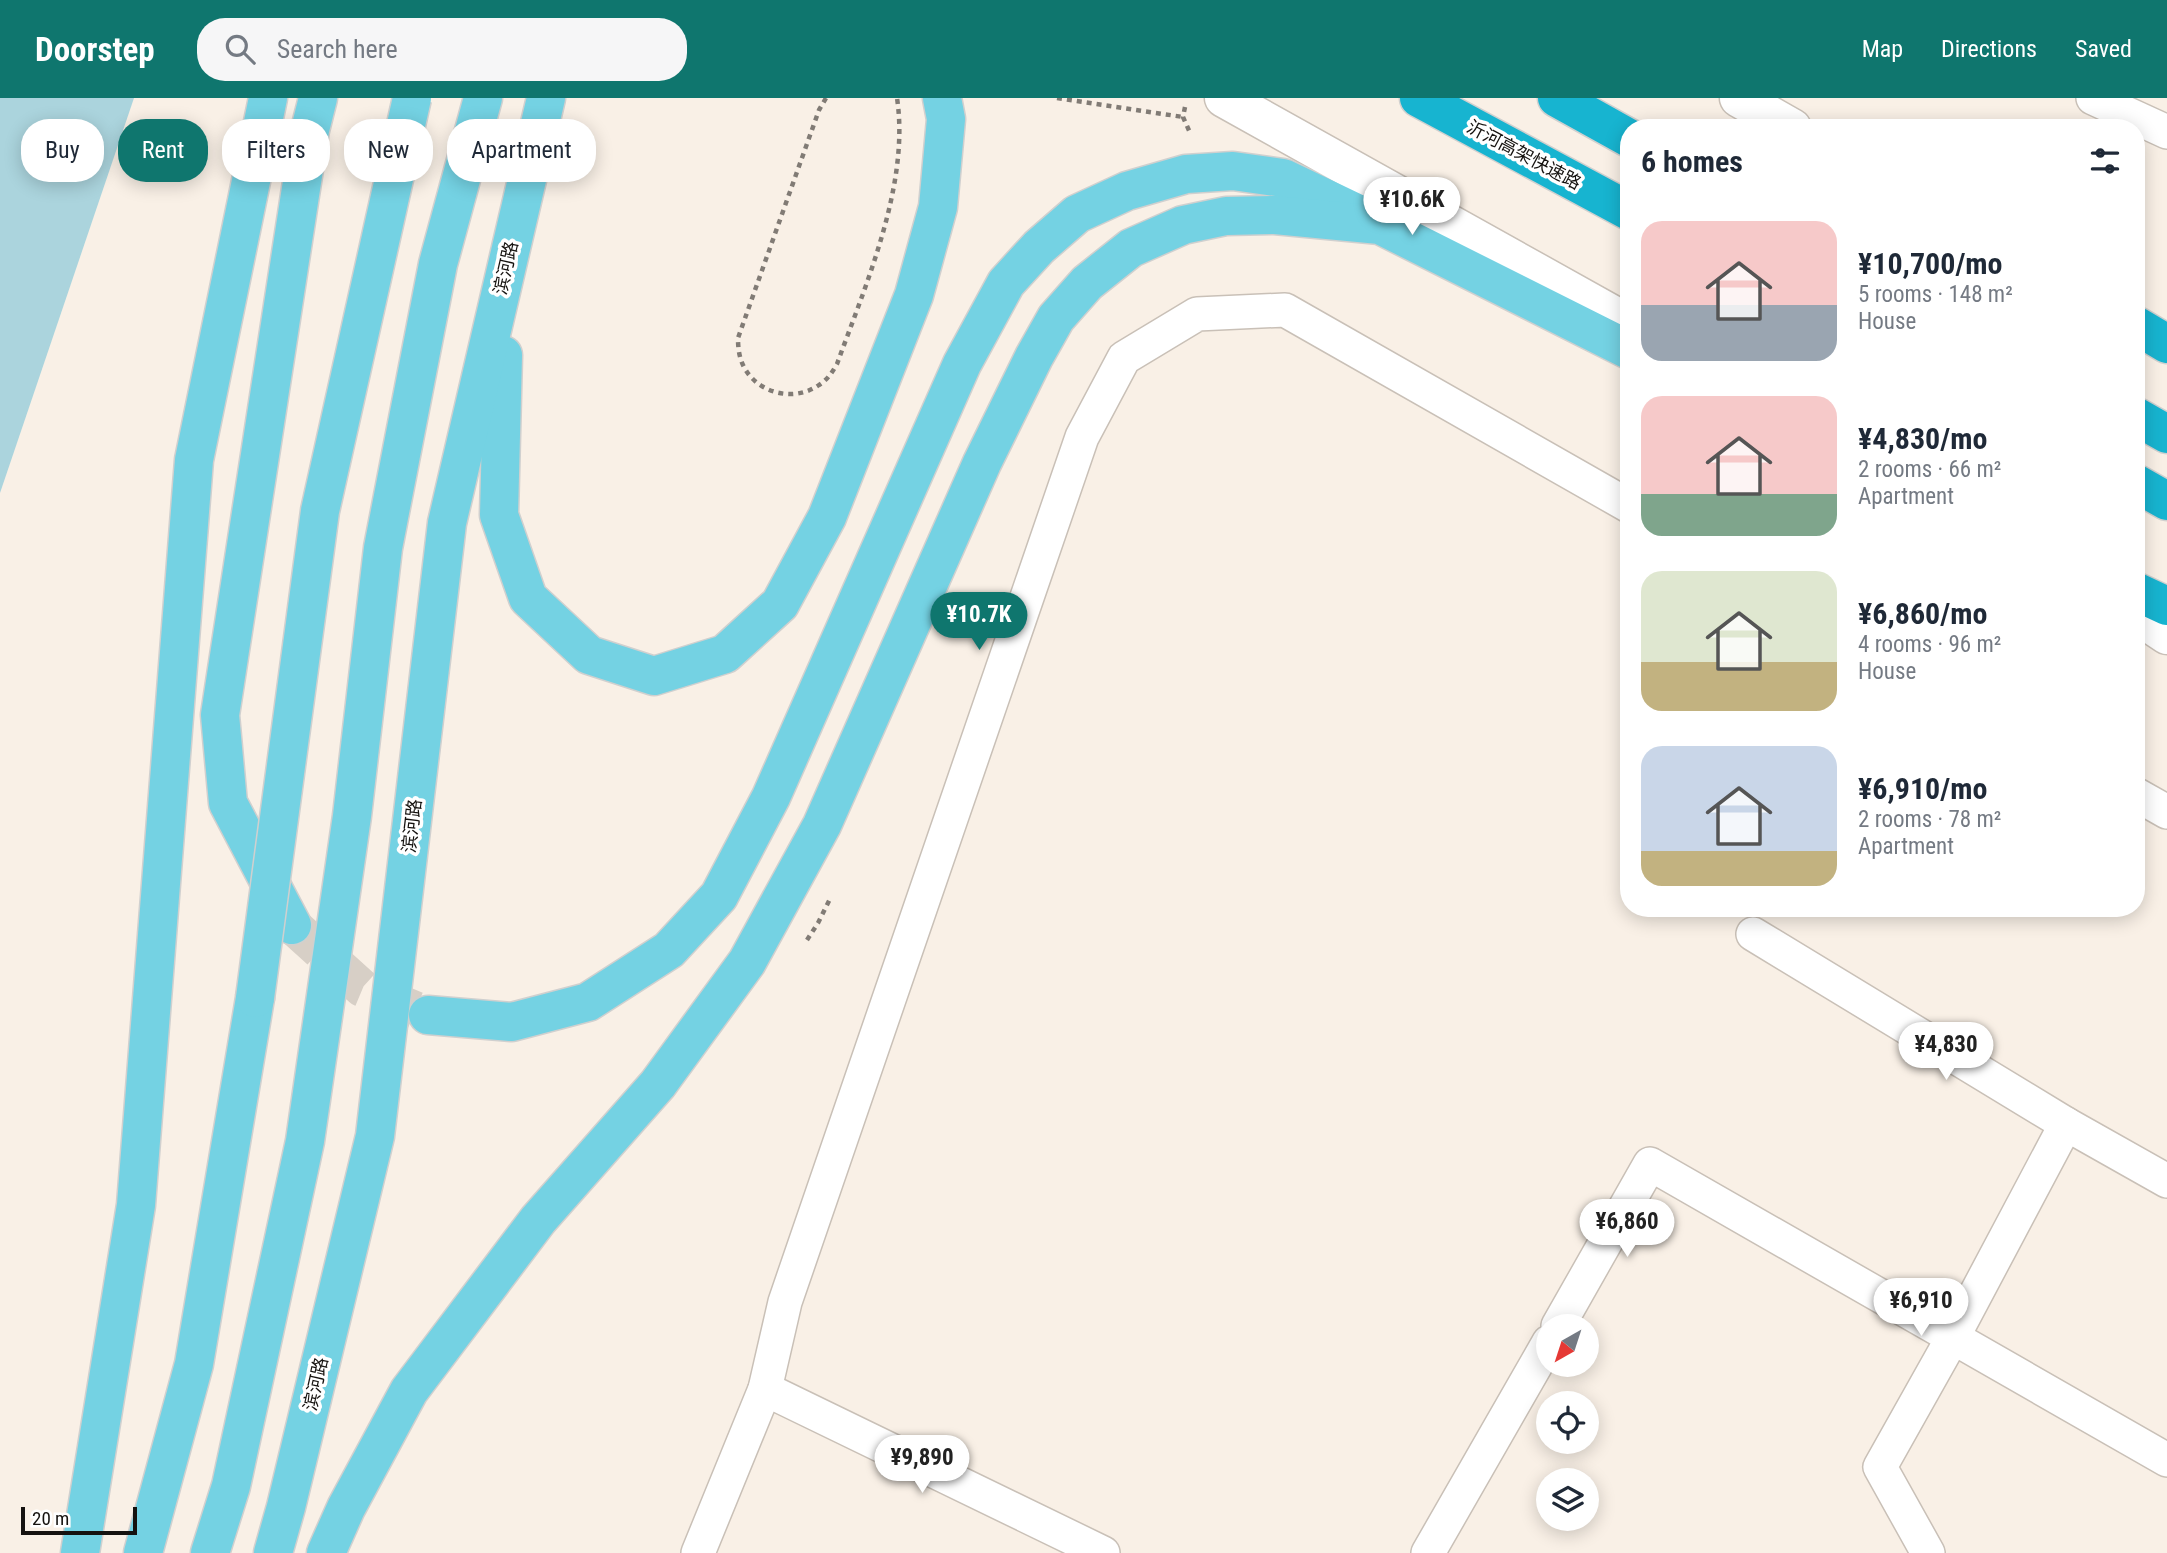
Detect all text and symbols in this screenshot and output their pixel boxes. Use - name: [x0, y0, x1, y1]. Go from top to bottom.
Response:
- search box: [197, 18, 687, 81]
- text: Doorstep: [35, 30, 155, 69]
- icon: search: [221, 30, 259, 68]
- text: Search here: [277, 34, 398, 64]
- text: Map: [1862, 35, 1903, 63]
- text: Directions: [1941, 35, 2037, 63]
- text: Saved: [2075, 35, 2132, 63]
- street label: 沂河高架快速路: [1464, 116, 1585, 193]
- chip: Buy: [21, 119, 104, 182]
- chip: Rent: [118, 119, 208, 182]
- chip: Filters: [222, 119, 330, 182]
- chip: New: [344, 119, 433, 182]
- chip: Apartment: [447, 119, 596, 182]
- icon: filters: [2086, 142, 2124, 180]
- text: 6 homes: [1641, 144, 1743, 179]
- pin: ¥10.6K: [1355, 178, 1469, 237]
- text: ¥10.6K: [1379, 186, 1445, 213]
- street label: 滨河路: [489, 239, 522, 297]
- text: ¥10,700/mo: [1858, 246, 2003, 281]
- icon: home: [1697, 249, 1781, 333]
- text: 5 rooms · 148 m²: [1858, 281, 2013, 308]
- text: House: [1858, 308, 1916, 335]
- text: ¥4,830/mo: [1858, 421, 1987, 456]
- icon: home: [1697, 424, 1781, 508]
- text: 2 rooms · 66 m²: [1858, 456, 2001, 483]
- text: Apartment: [1858, 483, 1954, 510]
- pin: ¥10.7K: [922, 592, 1036, 652]
- text: ¥6,860/mo: [1858, 596, 1987, 631]
- icon: home: [1697, 599, 1781, 683]
- text: ¥10.7K: [946, 601, 1012, 628]
- text: 4 rooms · 96 m²: [1858, 631, 2001, 658]
- text: House: [1858, 658, 1916, 685]
- text: ¥6,910/mo: [1858, 771, 1987, 806]
- icon: home: [1697, 774, 1781, 858]
- street label: 滨河路: [398, 798, 425, 854]
- text: 2 rooms · 78 m²: [1858, 806, 2001, 833]
- text: Apartment: [1858, 833, 1954, 860]
- pin: ¥4,830: [1889, 1023, 2003, 1082]
- text: ¥4,830: [1914, 1031, 1978, 1058]
- pin: ¥6,860: [1570, 1200, 1684, 1259]
- text: ¥6,860: [1595, 1208, 1659, 1235]
- pin: ¥6,910: [1864, 1278, 1978, 1338]
- text: ¥6,910: [1889, 1287, 1953, 1314]
- north arrow: [1536, 1314, 1600, 1377]
- map controls: [1536, 1314, 1599, 1531]
- street label: 滨河路: [299, 1355, 332, 1413]
- button: locate: [1536, 1391, 1599, 1454]
- pin: ¥9,890: [865, 1436, 979, 1495]
- text: ¥9,890: [890, 1444, 954, 1471]
- button: layers: [1536, 1468, 1599, 1531]
- scale bar: [21, 1504, 136, 1536]
- text: 20 m: [32, 1507, 69, 1530]

